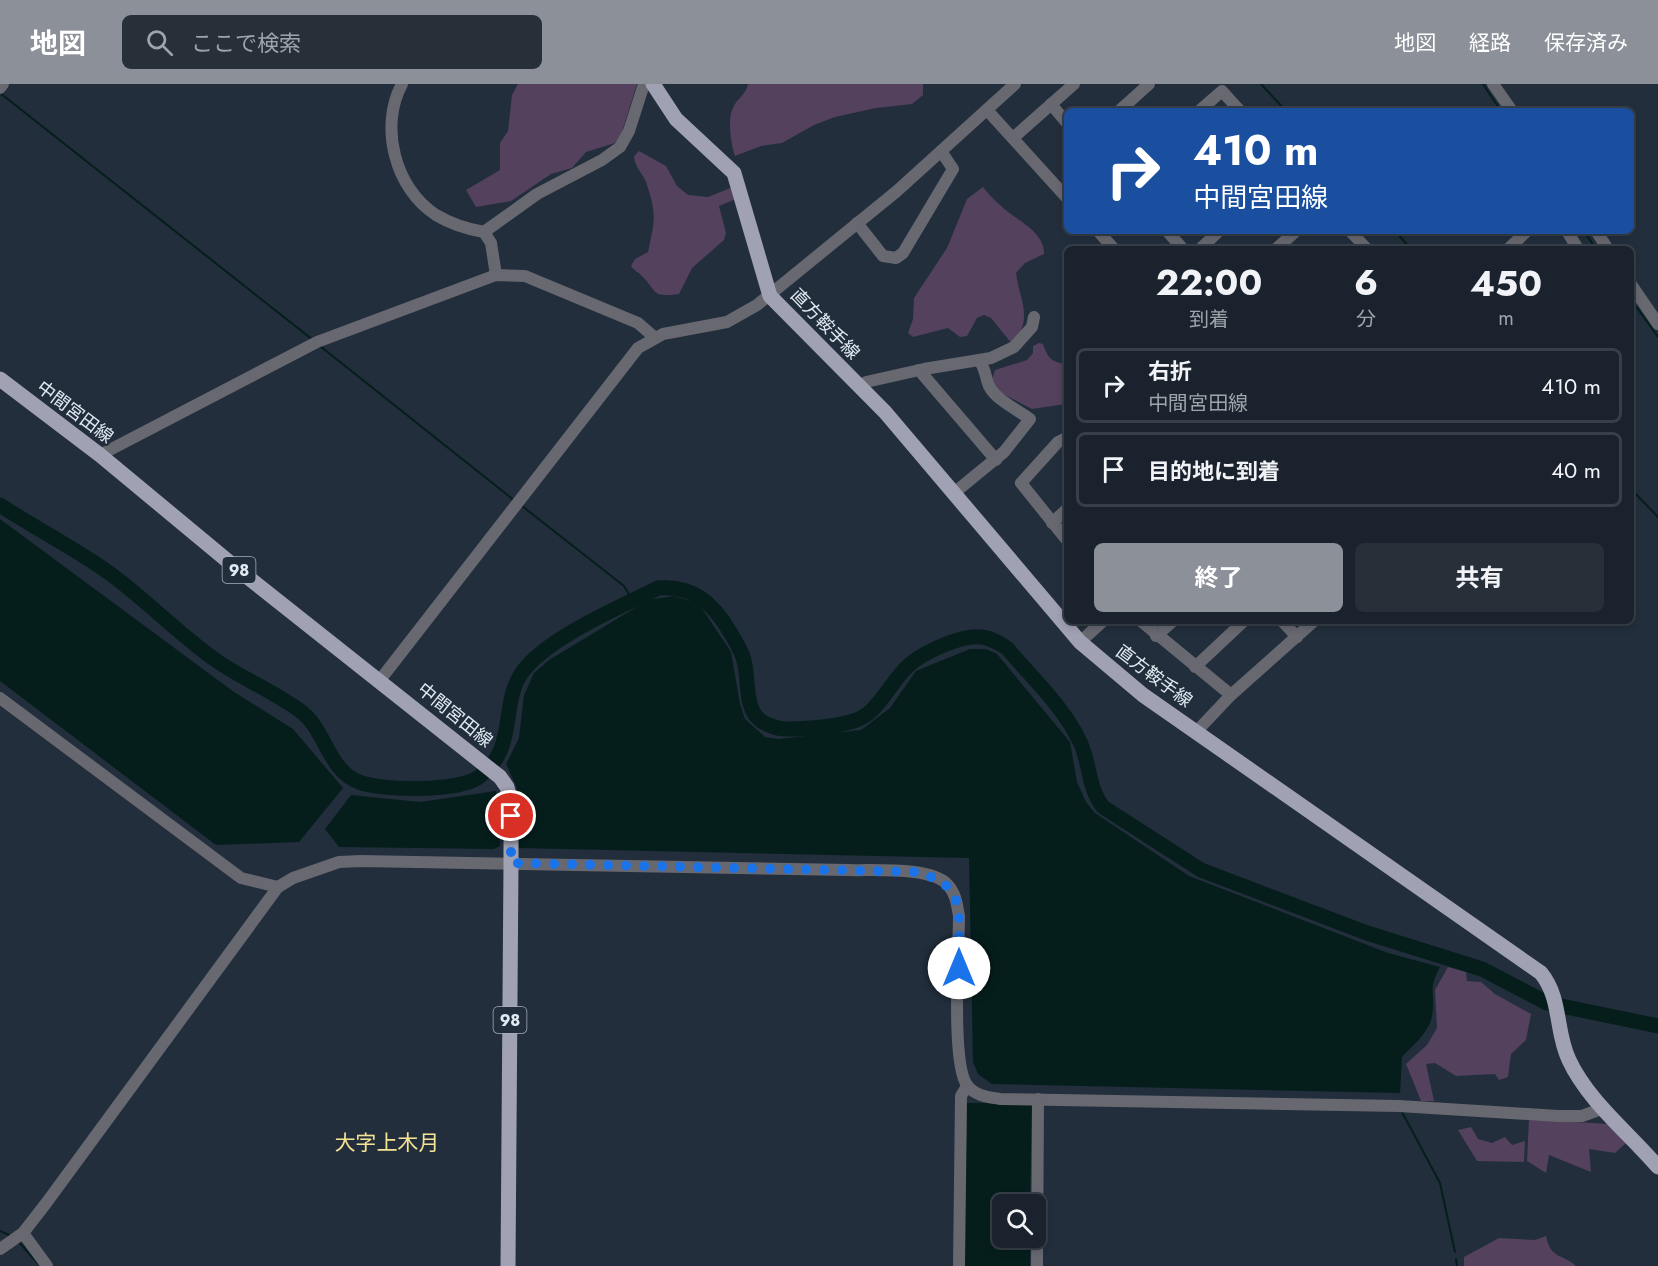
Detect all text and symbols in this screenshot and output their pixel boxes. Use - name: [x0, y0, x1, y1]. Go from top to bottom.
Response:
- search box: [122, 15, 542, 69]
- text: 地図: [30, 23, 86, 64]
- icon: search: [143, 26, 176, 59]
- text: ここで検索: [191, 27, 301, 59]
- text: 地図: [1394, 28, 1436, 58]
- text: 経路: [1469, 28, 1511, 58]
- text: 保存済み: [1544, 28, 1628, 58]
- text: 410 m: [1193, 120, 1319, 181]
- icon: right: [1094, 132, 1172, 210]
- text: 中間宮田線: [1193, 178, 1328, 217]
- text: 22:00: [1156, 256, 1262, 308]
- text: 6: [1354, 256, 1378, 308]
- text: 450: [1470, 257, 1542, 309]
- street label: 直方鞍手線: [784, 283, 866, 365]
- text: m: [1498, 304, 1514, 333]
- text: 到着: [1189, 305, 1229, 334]
- text: 分: [1356, 305, 1376, 334]
- text: 右折: [1148, 355, 1192, 387]
- icon: right: [1097, 369, 1130, 402]
- text: 410 m: [1541, 370, 1601, 402]
- street label: 中間宮田線: [31, 375, 119, 449]
- text: 中間宮田線: [1148, 389, 1248, 418]
- icon: arrive: [1097, 453, 1130, 486]
- text: 40 m: [1551, 454, 1601, 486]
- text: 目的地に到着: [1148, 455, 1280, 487]
- button: 終了: [1094, 543, 1343, 612]
- button: 共有: [1355, 543, 1604, 612]
- road number: 98: [222, 557, 256, 583]
- street label: 直方鞍手線: [1110, 639, 1198, 713]
- street label: 中間宮田線: [412, 677, 498, 753]
- pin: [485, 790, 536, 841]
- icon: arrive: [494, 799, 527, 832]
- position arrow: [927, 936, 991, 1000]
- road number: 98: [494, 1007, 526, 1033]
- district label: 大字上木月: [335, 1128, 440, 1158]
- map controls: [992, 1194, 1046, 1248]
- button: search: [992, 1194, 1046, 1248]

